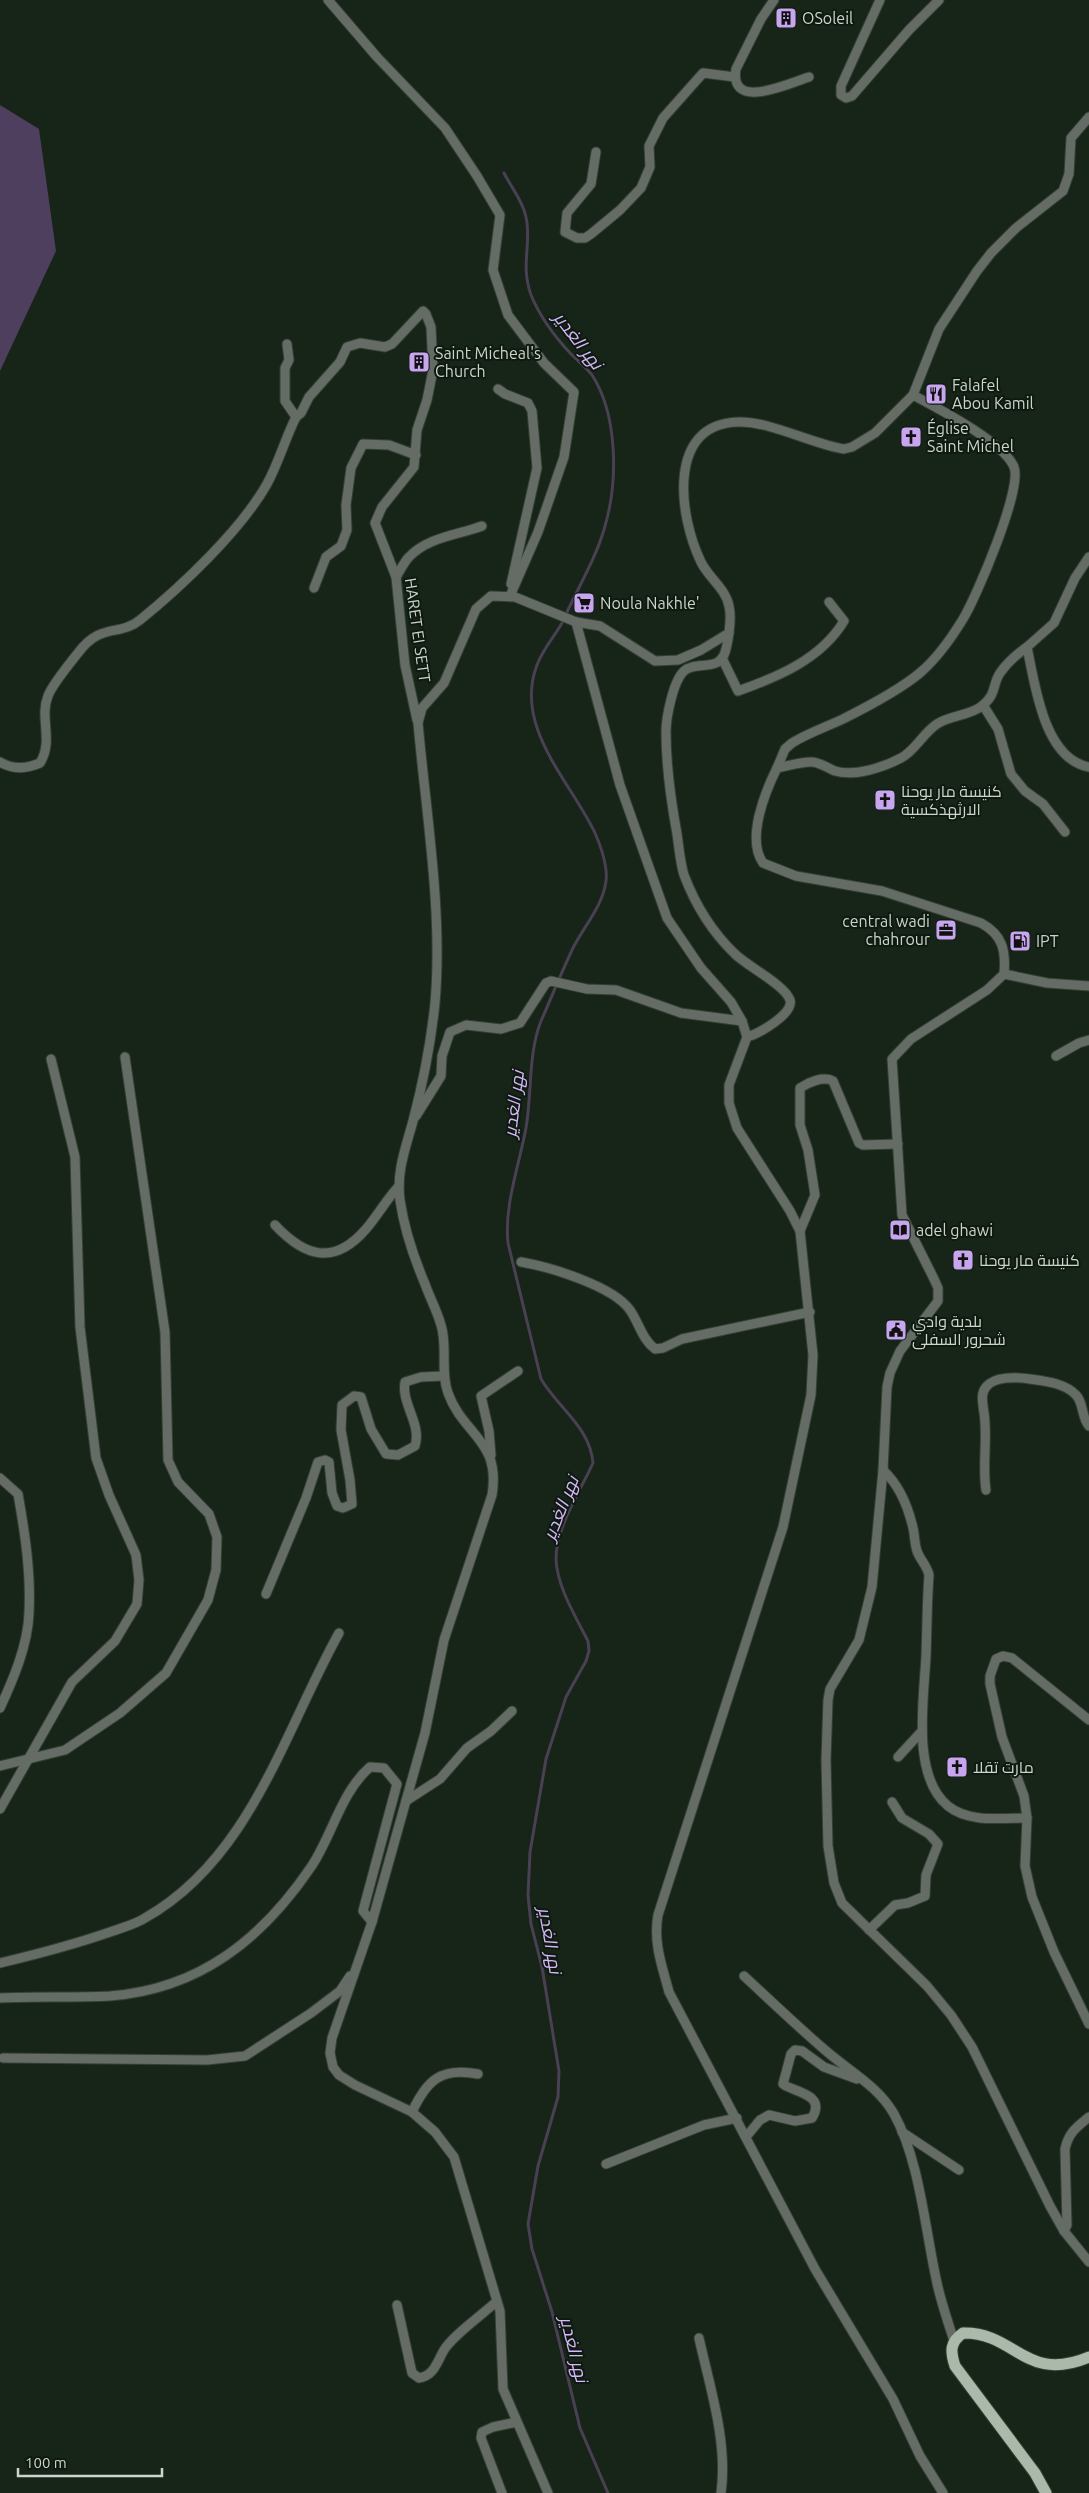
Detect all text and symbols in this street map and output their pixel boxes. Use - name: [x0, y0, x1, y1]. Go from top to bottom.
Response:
- building icon: OSoleil: [774, 6, 798, 30]
- place label: OSoleil: [802, 9, 853, 27]
- water label: نهر الغدير: [548, 306, 609, 376]
- place label: Saint Micheal's Church: [435, 344, 541, 380]
- building icon: Saint Micheal's Church: [407, 350, 431, 374]
- place label: Falafel Abou Kamil: [952, 376, 1034, 412]
- restaurant icon: Falafel Abou Kamil: [924, 382, 948, 406]
- place label: Église Saint Michel: [927, 417, 1014, 455]
- church icon: Église Saint Michel: [899, 425, 923, 449]
- street label: HARET EI SETT: [402, 577, 434, 684]
- supermarket icon: Noula Nakhle': [572, 591, 596, 615]
- place label: Noula Nakhle': [600, 594, 700, 612]
- place label: كنيسة مار يوحنا الارثهذكسية: [901, 782, 1002, 820]
- church icon: كنيسة مار يوحنا الارثهذكسية: [873, 788, 897, 812]
- place label: central wadi chahrour: [842, 912, 930, 948]
- office icon: central wadi chahrour: [934, 918, 958, 942]
- fuel station icon: IPT: [1008, 929, 1032, 953]
- place label: IPT: [1036, 932, 1059, 950]
- water label: نهر الغدير: [499, 1067, 529, 1141]
- library icon: adel ghawi: [888, 1218, 912, 1242]
- place label: adel ghawi: [916, 1221, 993, 1239]
- church icon: كنيسة مار يوحنا: [951, 1248, 975, 1272]
- place label: كنيسة مار يوحنا: [979, 1251, 1080, 1270]
- place label: بلدية وادي شحرور السفلى: [912, 1312, 1006, 1350]
- public building icon: بلدية وادي شحرور السفلى: [884, 1318, 908, 1342]
- water label: نهر الغدير: [537, 1471, 585, 1546]
- church icon: مارت تقلا: [945, 1755, 969, 1779]
- place label: مارت تقلا: [973, 1758, 1034, 1777]
- water label: نهر الغدير: [533, 1903, 567, 1977]
- water label: نهر الغدير: [555, 2312, 593, 2387]
- scale bar: [18, 2446, 161, 2478]
- text: 100 m: [25, 2454, 67, 2471]

